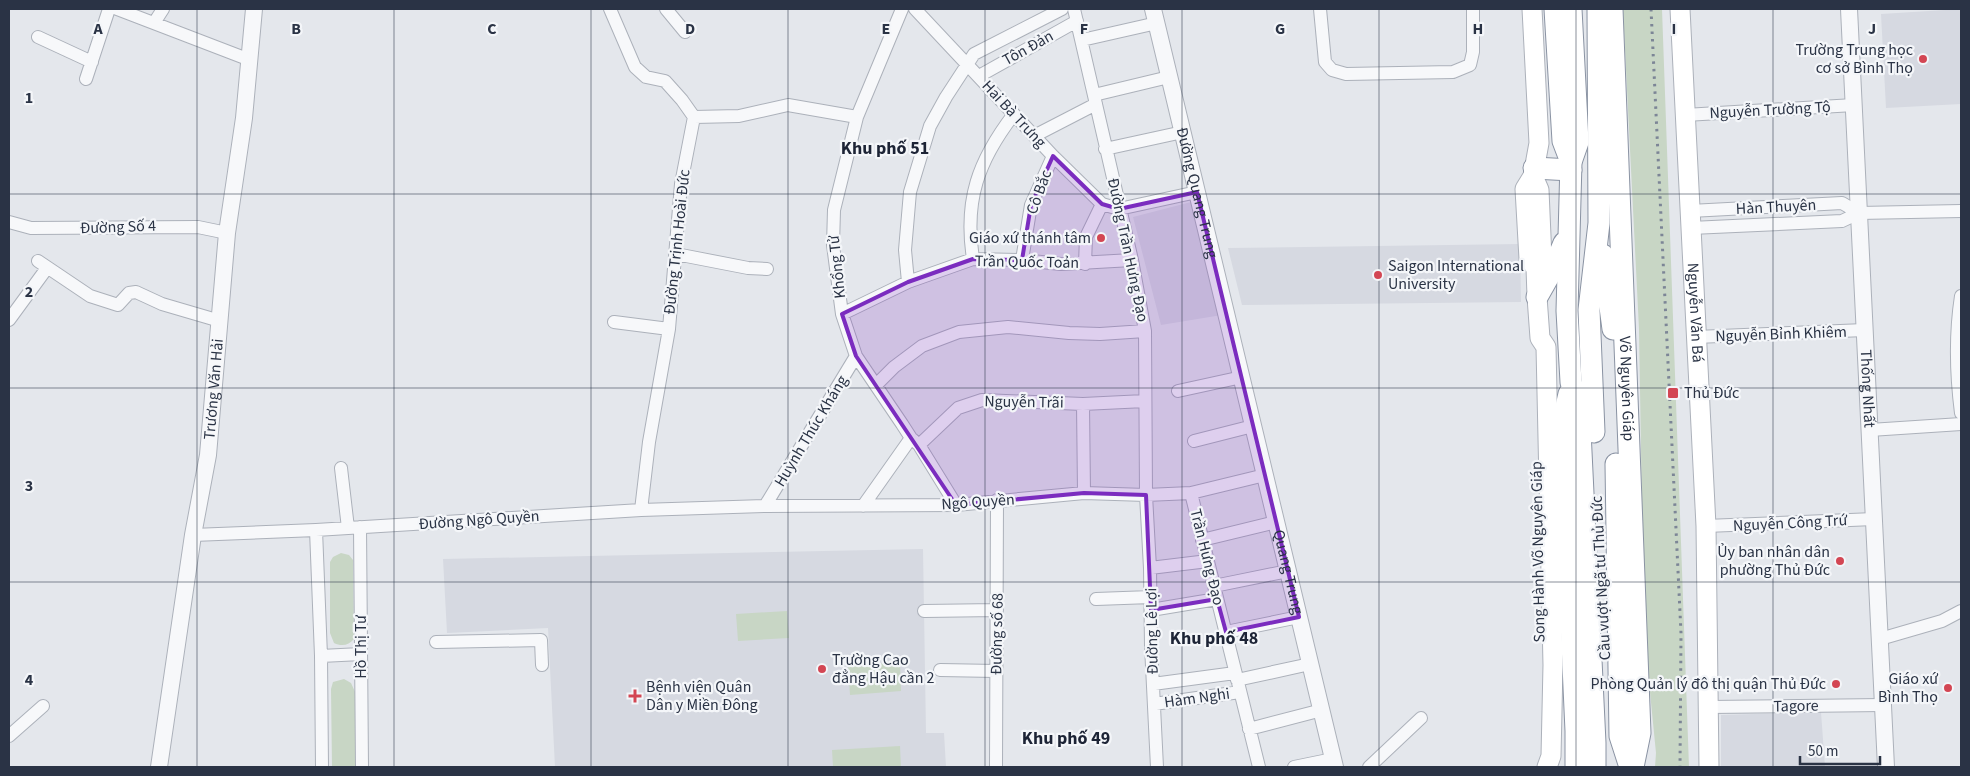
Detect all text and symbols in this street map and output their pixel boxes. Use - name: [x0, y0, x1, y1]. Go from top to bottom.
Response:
- text: A: [92, 18, 103, 40]
- text: B: [291, 18, 301, 40]
- text: C: [487, 18, 497, 40]
- text: D: [685, 18, 695, 40]
- text: E: [882, 18, 890, 40]
- text: F: [1080, 18, 1088, 40]
- text: G: [1275, 18, 1285, 40]
- text: H: [1473, 18, 1483, 40]
- text: I: [1672, 18, 1676, 40]
- text: J: [1868, 18, 1876, 40]
- street label: Tôn Đản: [999, 25, 1057, 71]
- place label: Trường Trung học cơ sở Bình Thọ: [1795, 39, 1913, 79]
- marker: Trường Trung học cơ sở Bình Thọ: [1917, 53, 1929, 65]
- street label: Hai Bà Trưng: [977, 75, 1051, 153]
- text: 1: [25, 87, 33, 109]
- street label: Nguyễn Trường Tộ: [1709, 96, 1831, 124]
- street label: Đường Quang Trung: [1171, 125, 1223, 261]
- district label: Khu phố 51: [841, 136, 929, 161]
- street label: Cô Bắc: [1021, 167, 1057, 217]
- street label: Đường Trịnh Hoài Đức: [658, 168, 696, 316]
- street label: Đường Trần Hưng Đạo: [1102, 176, 1154, 324]
- street label: Hàn Thuyên: [1735, 194, 1817, 220]
- street label: Đường Số 4: [80, 215, 156, 239]
- place label: Giáo xứ thánh tâm: [969, 227, 1091, 249]
- marker: Giáo xứ thánh tâm: [1095, 232, 1107, 244]
- street label: Khổng Tử: [823, 234, 851, 300]
- street label: Trần Quốc Toản: [975, 250, 1079, 274]
- place label: Saigon International University: [1388, 255, 1524, 295]
- street label: Nguyễn Văn Bá: [1682, 262, 1709, 363]
- marker: Saigon International University: [1372, 269, 1384, 281]
- text: 2: [25, 281, 33, 303]
- street label: Nguyễn Bỉnh Khiêm: [1715, 321, 1847, 347]
- street label: Võ Nguyên Giáp: [1614, 336, 1640, 442]
- street label: Trương Văn Hải: [198, 338, 229, 440]
- street label: Thống Nhất: [1855, 349, 1880, 429]
- street label: Huỳnh Thúc Kháng: [769, 371, 853, 491]
- place label: Thủ Đức: [1684, 382, 1739, 404]
- marker: Thủ Đức: [1666, 386, 1680, 400]
- street label: Nguyễn Trãi: [984, 390, 1064, 414]
- street label: Song Hành Võ Nguyên Giáp: [1525, 461, 1551, 643]
- text: 3: [25, 475, 33, 497]
- street label: Ngô Quyền: [941, 488, 1015, 516]
- street label: Cầu vượt Ngã tư Thủ Đức: [1586, 495, 1616, 661]
- street label: Đường Ngô Quyền: [418, 505, 540, 535]
- street label: Trần Hưng Đạo: [1184, 506, 1230, 608]
- street label: Nguyễn Công Trứ: [1732, 509, 1848, 537]
- street label: Quang Trung: [1267, 527, 1309, 617]
- place label: Ủy ban nhân dân phường Thủ Đức: [1717, 541, 1830, 581]
- marker: Ủy ban nhân dân phường Thủ Đức: [1834, 555, 1846, 567]
- street label: Đường Lê Lợi: [1140, 588, 1164, 674]
- street label: Đường số 68: [985, 593, 1009, 675]
- street label: Hồ Thị Tư: [350, 615, 372, 679]
- district label: Khu phố 48: [1170, 626, 1258, 651]
- place label: Trường Cao đẳng Hậu cần 2: [832, 649, 935, 689]
- marker: Trường Cao đẳng Hậu cần 2: [816, 663, 828, 675]
- place label: Giáo xứ Bình Thọ: [1878, 668, 1938, 708]
- text: 4: [25, 669, 34, 691]
- place label: Phòng Quản lý đô thị quận Thủ Đức: [1590, 673, 1826, 695]
- place label: Bệnh viện Quân Dân y Miền Đông: [646, 676, 758, 716]
- marker: Phòng Quản lý đô thị quận Thủ Đức: [1830, 678, 1842, 690]
- marker: Giáo xứ Bình Thọ: [1942, 682, 1954, 694]
- street label: Hàm Nghi: [1163, 683, 1231, 713]
- marker: Bệnh viện Quân Dân y Miền Đông: [628, 689, 642, 703]
- street label: Tagore: [1773, 695, 1819, 717]
- district label: Khu phố 49: [1022, 726, 1110, 751]
- scale bar: [1800, 734, 1880, 766]
- text: 50 m: [1808, 741, 1838, 762]

